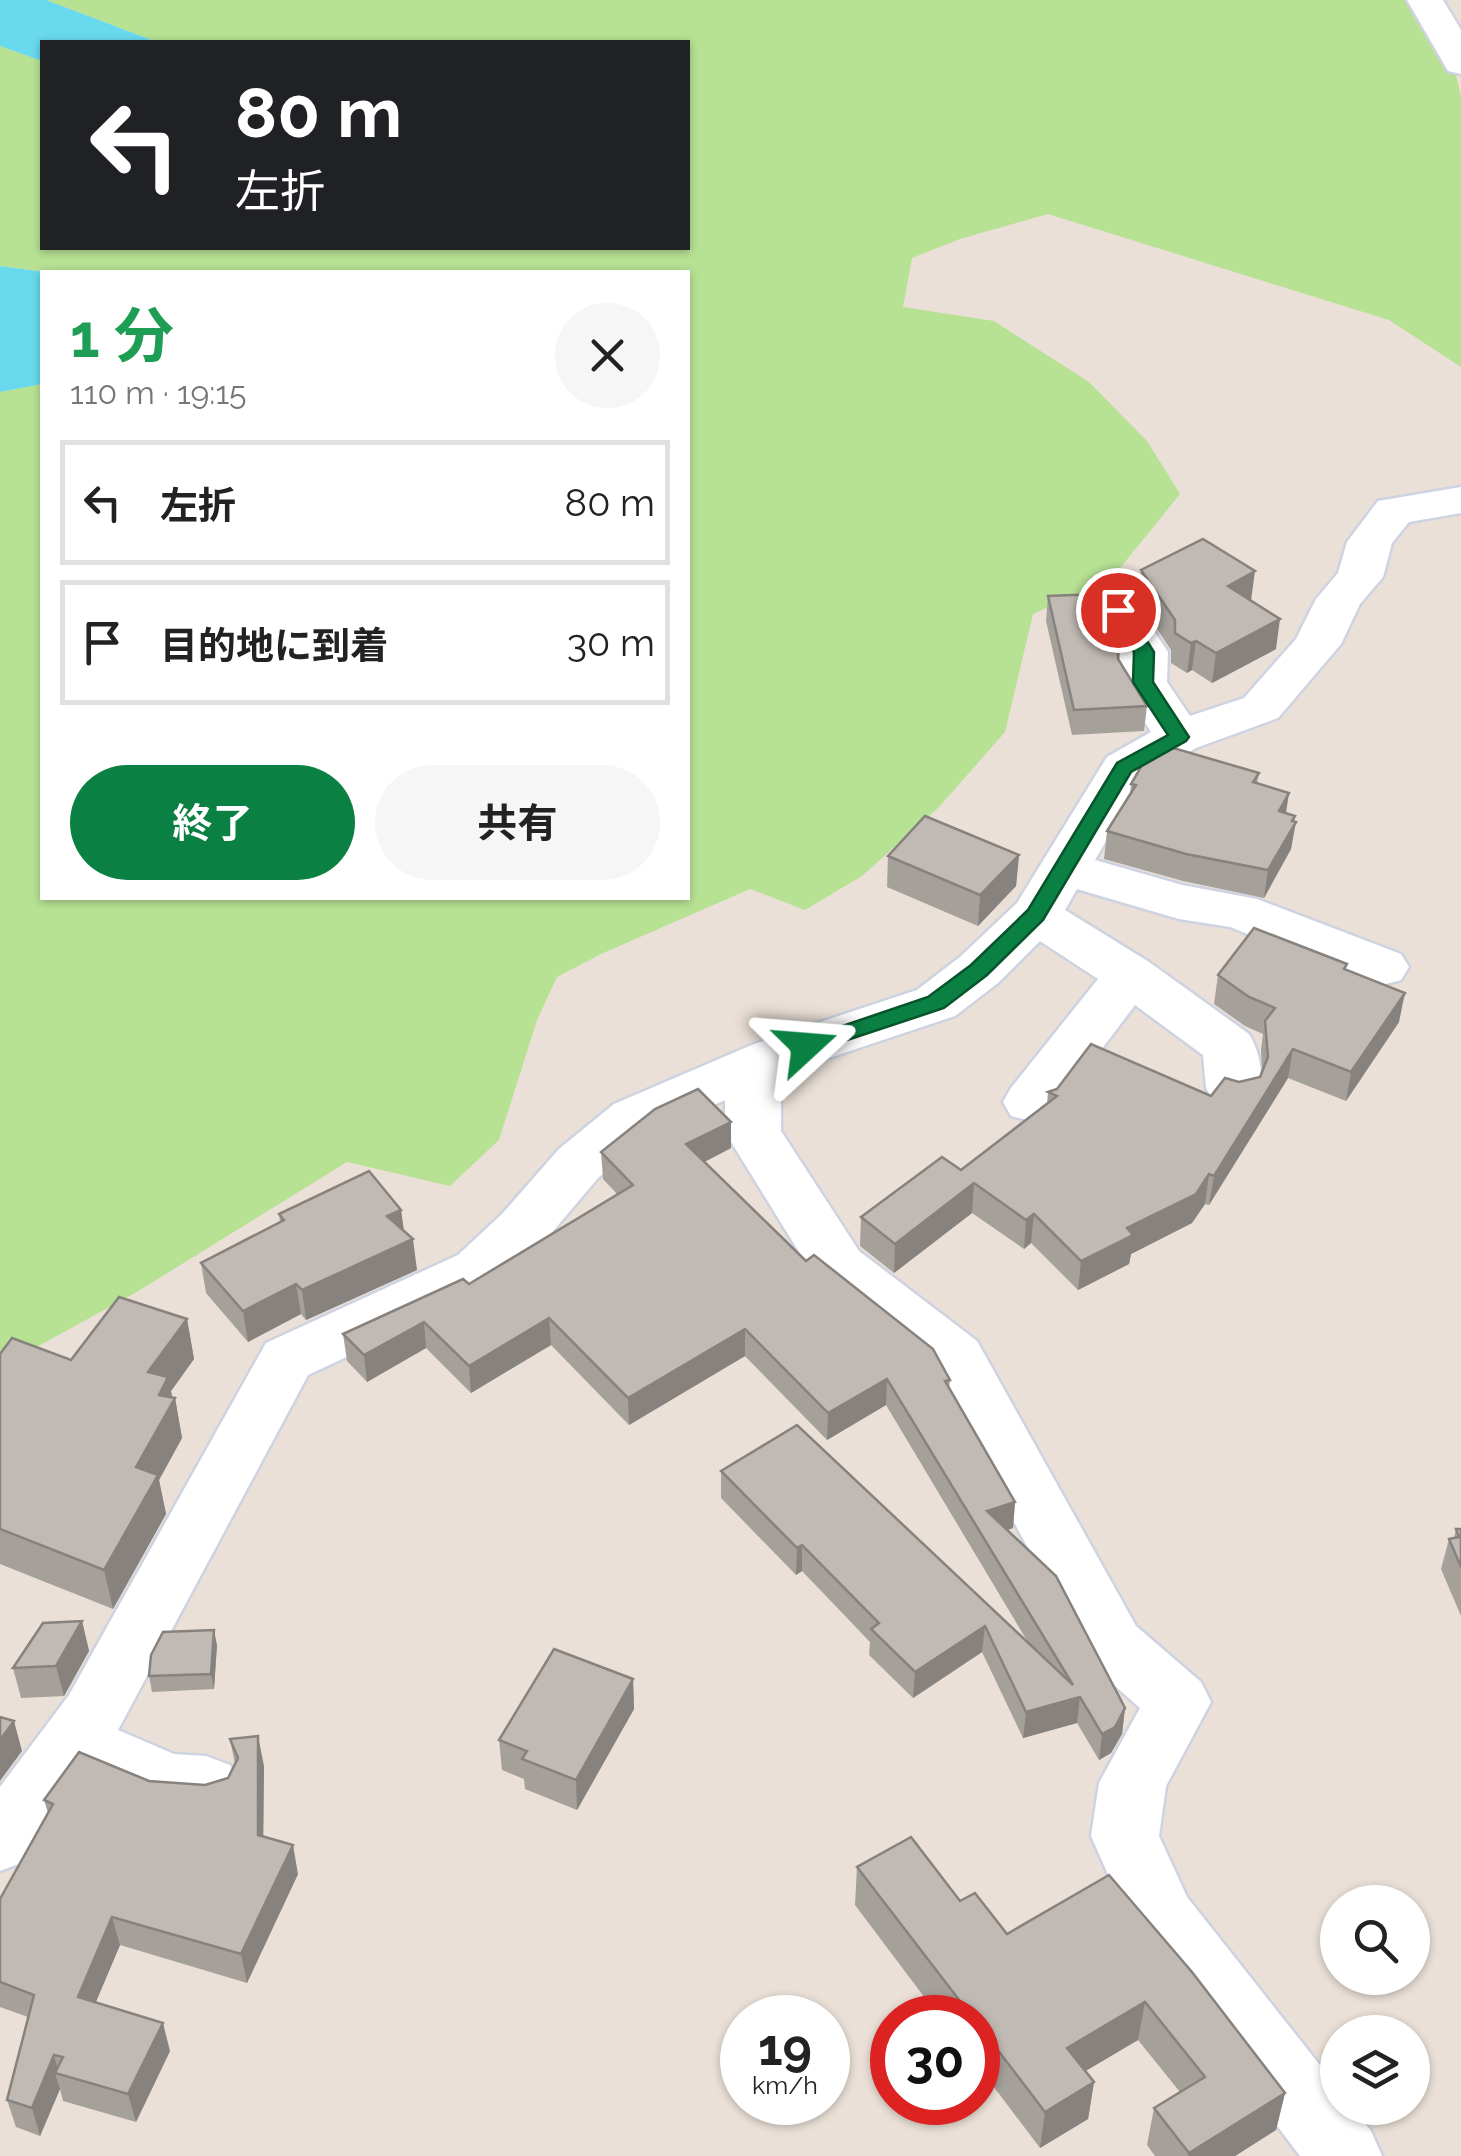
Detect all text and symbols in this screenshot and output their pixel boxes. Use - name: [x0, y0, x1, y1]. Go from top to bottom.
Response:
- text: 80 m: [235, 71, 402, 153]
- icon: left: [70, 80, 200, 210]
- text: 左折: [235, 165, 325, 218]
- text: 1 分: [70, 301, 174, 371]
- button: close: [555, 303, 660, 408]
- text: 110 m · 19:15: [70, 374, 247, 411]
- icon: left: [75, 475, 130, 530]
- text: 80 m: [565, 480, 655, 525]
- text: 左折: [160, 483, 236, 528]
- pin: [1076, 568, 1161, 653]
- icon: arrive: [1091, 583, 1146, 638]
- icon: arrive: [75, 615, 130, 670]
- text: 30 m: [567, 620, 655, 665]
- text: 目的地に到着: [160, 623, 388, 668]
- button: 終了: [70, 765, 355, 880]
- button: 共有: [375, 765, 660, 880]
- position arrow: [754, 994, 858, 1098]
- map controls: [1320, 1885, 1430, 2125]
- button: search: [1320, 1885, 1430, 1995]
- speed limit sign: 30: [870, 1995, 1000, 2125]
- button: layers: [1320, 2015, 1430, 2125]
- text: 19: [758, 2018, 812, 2077]
- text: km/h: [752, 2070, 818, 2100]

